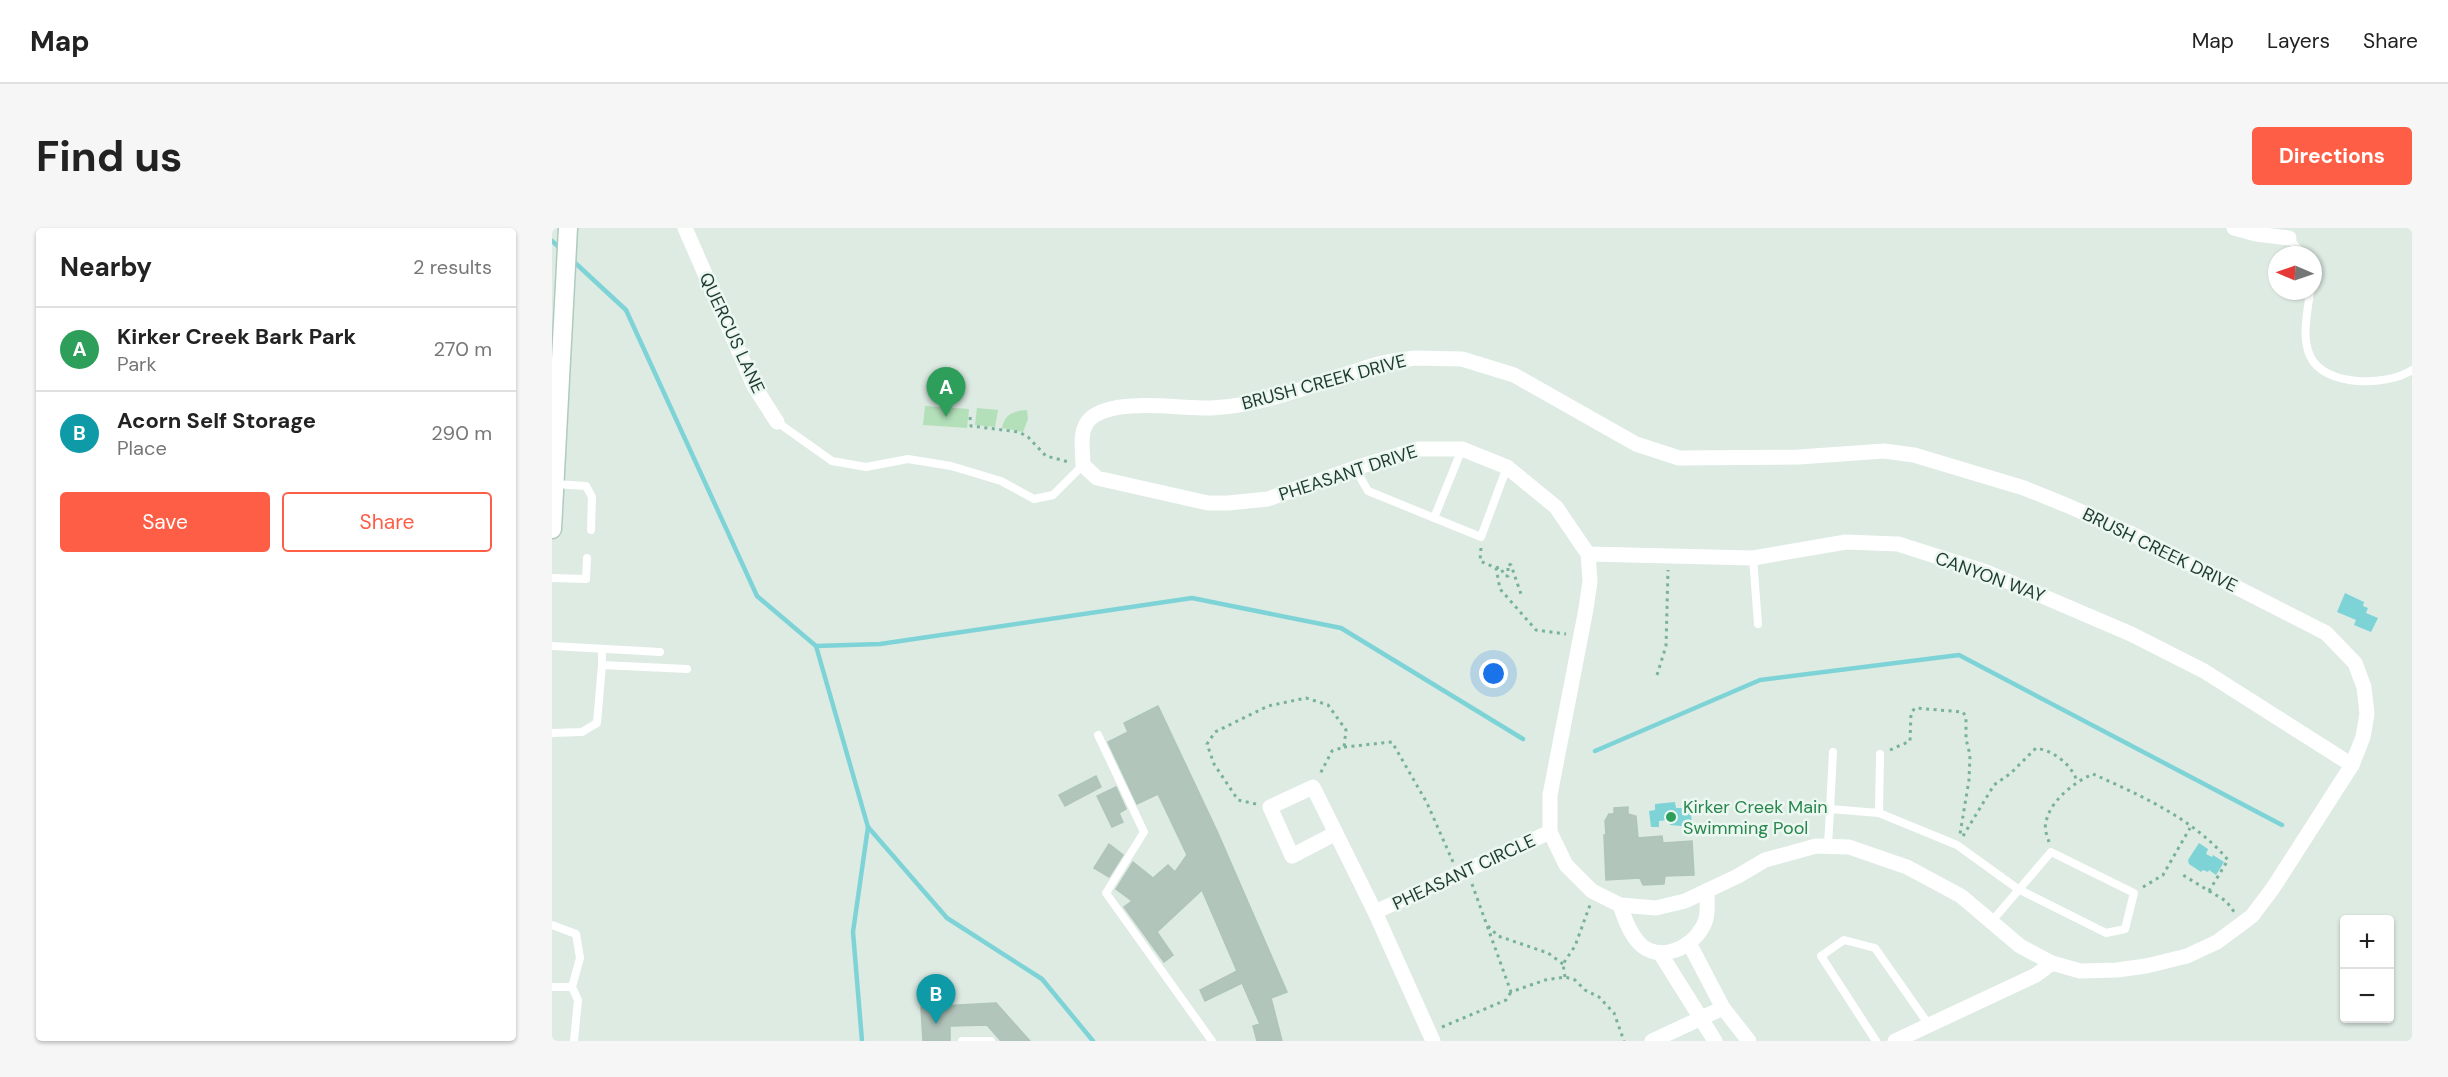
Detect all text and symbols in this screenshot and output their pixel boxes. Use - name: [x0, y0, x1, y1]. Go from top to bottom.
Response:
- text: Map: [30, 23, 90, 60]
- text: Map: [2192, 27, 2234, 55]
- text: Layers: [2267, 27, 2330, 55]
- text: Share: [2363, 27, 2418, 55]
- button: Directions: [2252, 127, 2412, 185]
- text: Find us: [36, 129, 182, 184]
- north arrow: [2268, 246, 2322, 300]
- text: Nearby: [60, 250, 152, 284]
- text: 2 results: [413, 254, 492, 280]
- street label: QUERCUS LANE: [694, 269, 770, 397]
- text: Kirker Creek Bark Park: [117, 322, 356, 351]
- text: A: [72, 336, 87, 362]
- text: 270 m: [434, 336, 492, 362]
- street label: BRUSH CREEK DRIVE: [1239, 348, 1409, 416]
- text: Park: [117, 351, 157, 377]
- pin: A: [926, 368, 966, 417]
- text: Acorn Self Storage: [117, 406, 316, 435]
- text: B: [73, 420, 86, 446]
- text: 290 m: [431, 420, 492, 446]
- text: Place: [117, 435, 167, 461]
- street label: PHEASANT DRIVE: [1276, 439, 1420, 507]
- button: Save: [60, 492, 270, 552]
- button: Share: [282, 492, 492, 552]
- street label: BRUSH CREEK DRIVE: [2079, 502, 2241, 598]
- street label: CANYON WAY: [1932, 546, 2049, 608]
- your location: [1479, 659, 1508, 688]
- place label: Kirker Creek Main Swimming Pool: [1683, 795, 1828, 840]
- marker: Kirker Creek Main Swimming Pool: [1664, 810, 1678, 824]
- street label: PHEASANT CIRCLE: [1389, 828, 1539, 916]
- map controls: [2340, 915, 2394, 1023]
- button: +: [2340, 915, 2394, 969]
- button: −: [2340, 969, 2394, 1023]
- pin: B: [916, 974, 956, 1024]

